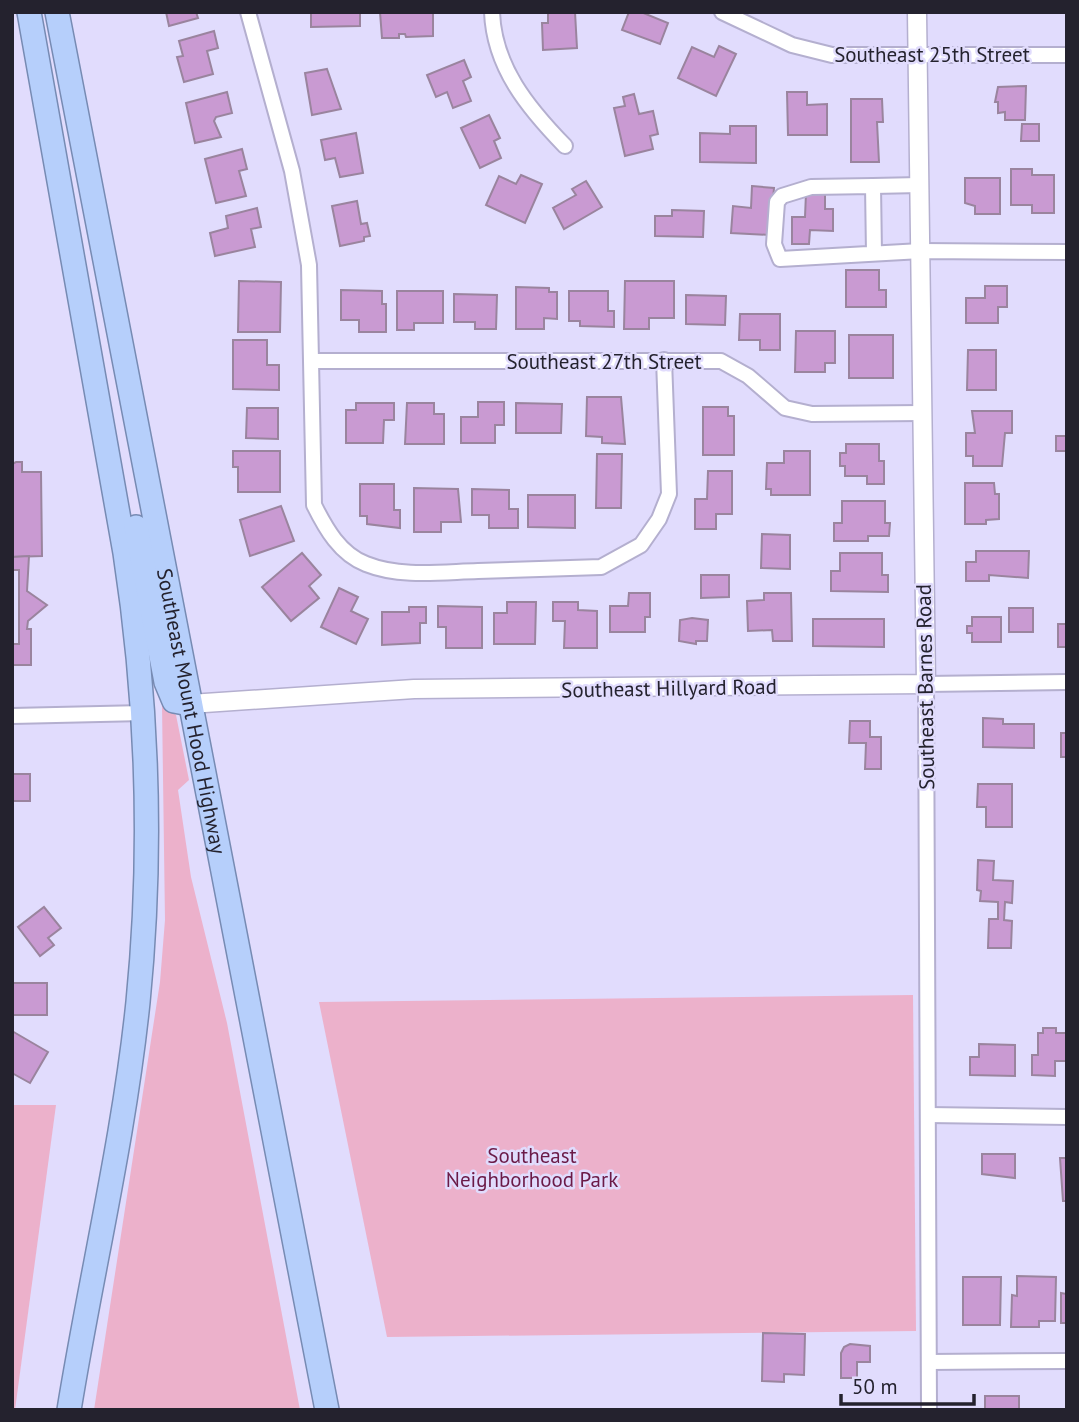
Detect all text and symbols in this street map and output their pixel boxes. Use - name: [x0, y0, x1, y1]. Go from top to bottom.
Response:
- street label: Southeast 25th Street: [834, 41, 1030, 68]
- street label: Southeast 27th Street: [506, 348, 702, 375]
- street label: Southeast Mount Hood Highway: [151, 566, 233, 856]
- street label: Southeast Barnes Road: [910, 584, 940, 790]
- street label: Southeast Hillyard Road: [561, 673, 777, 703]
- park label: Southeast Neighborhood Park: [446, 1142, 618, 1193]
- scale bar: [841, 1362, 974, 1406]
- text: 50 m: [852, 1373, 898, 1400]

